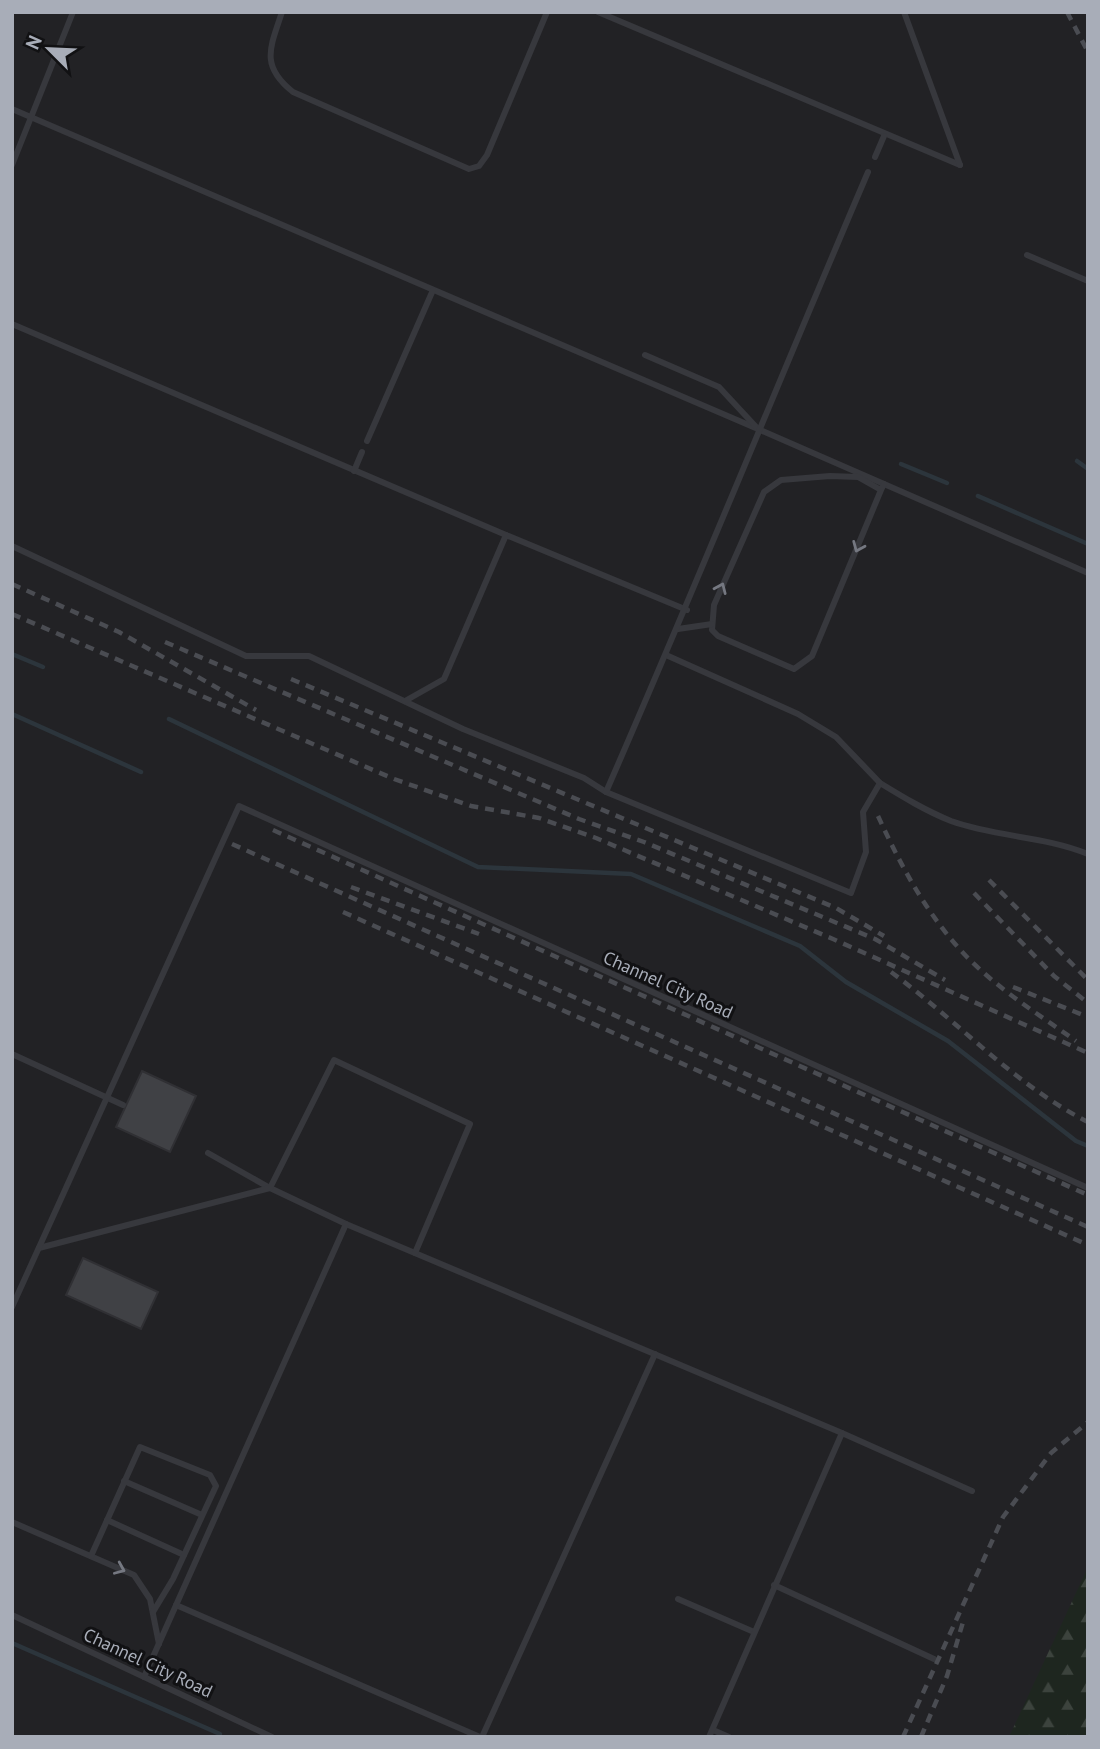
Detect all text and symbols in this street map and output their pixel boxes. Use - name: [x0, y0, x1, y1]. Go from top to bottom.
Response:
- north arrow: [14, 14, 84, 84]
- text: N: [20, 32, 47, 53]
- one-way arrow: [852, 540, 866, 552]
- one-way arrow: [713, 583, 727, 595]
- street label: Channel City Road: [600, 946, 737, 1023]
- one-way arrow: [113, 1561, 125, 1575]
- street label: Channel City Road: [80, 1623, 216, 1703]

